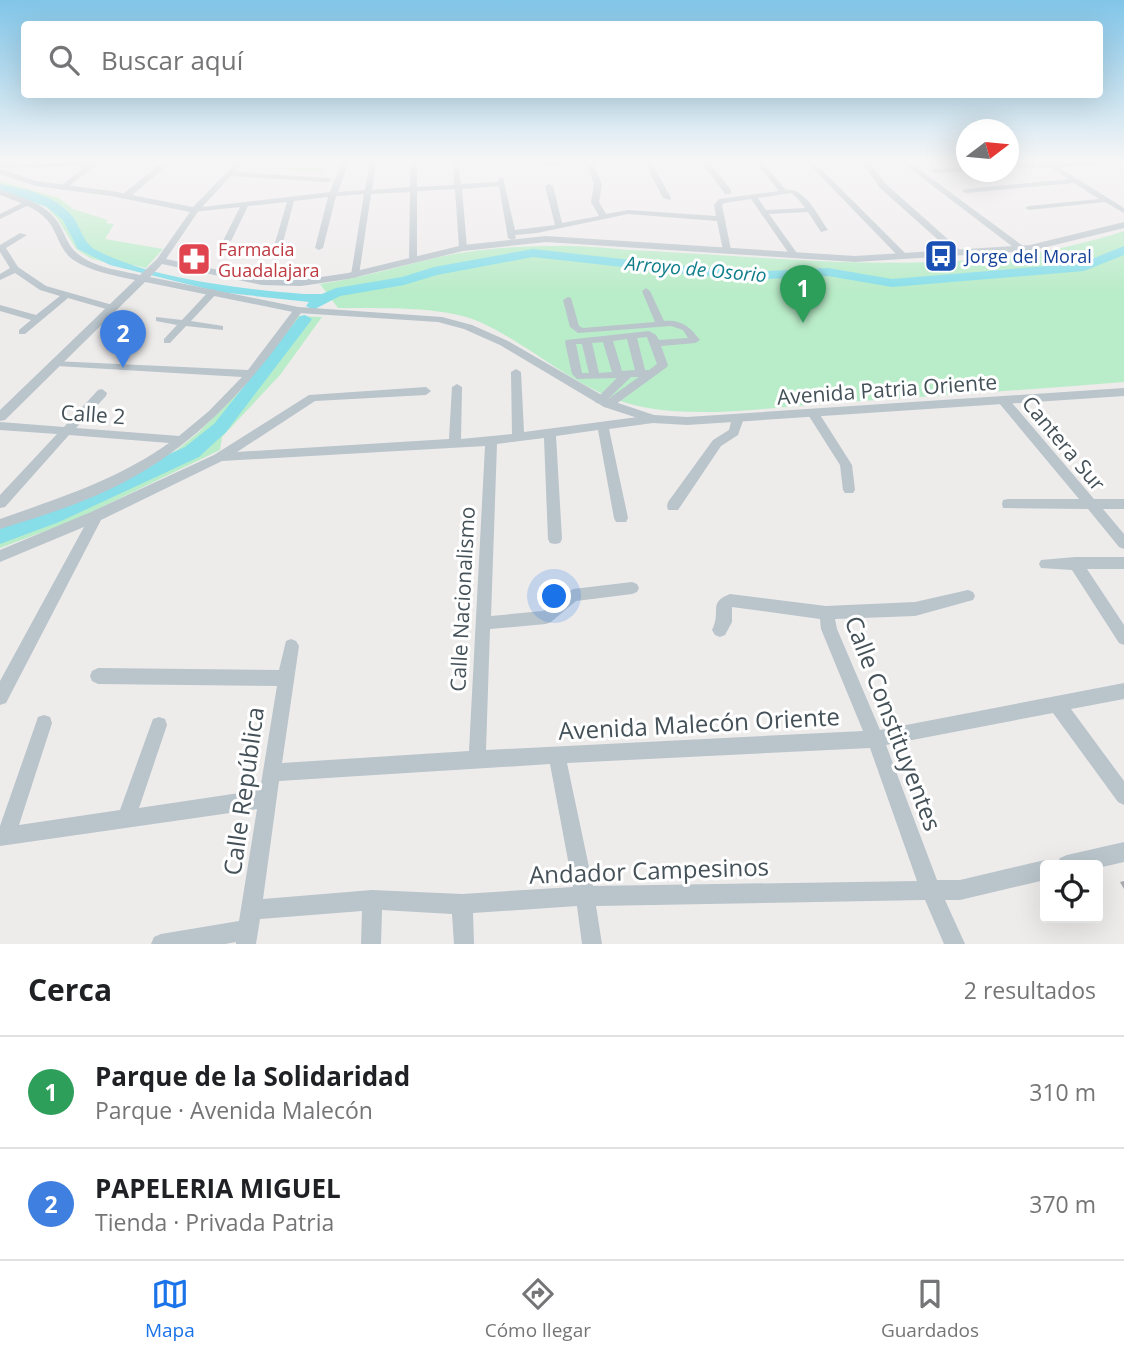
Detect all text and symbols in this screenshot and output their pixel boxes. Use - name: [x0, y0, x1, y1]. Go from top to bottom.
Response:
- search box: [21, 21, 1103, 98]
- icon: search: [45, 41, 83, 79]
- text: Buscar aquí: [101, 42, 243, 78]
- north arrow: [956, 119, 1019, 182]
- place label: Farmacia Guadalajara: [218, 237, 320, 282]
- bus stop icon: Jorge del Moral: [922, 237, 960, 275]
- pharmacy icon: Farmacia Guadalajara: [175, 240, 213, 278]
- place label: Jorge del Moral: [963, 244, 1092, 268]
- water label: Arroyo de Osorio: [622, 250, 768, 288]
- pin: 1: [780, 265, 826, 323]
- pin: 2: [100, 310, 146, 368]
- street label: Avenida Patria Oriente: [776, 367, 998, 411]
- street label: Cantera Sur: [1016, 390, 1112, 497]
- street label: Calle 2: [60, 398, 126, 430]
- street label: Calle Nacionalismo: [443, 506, 481, 692]
- your location: [537, 579, 571, 613]
- street label: Calle Constituyentes: [838, 611, 950, 835]
- street label: Avenida Malecón Oriente: [557, 699, 841, 747]
- street label: Calle República: [215, 705, 271, 877]
- street label: Andador Campesinos: [528, 849, 770, 891]
- map controls: [1040, 860, 1103, 923]
- button: locate: [1040, 860, 1103, 923]
- text: Cerca: [28, 969, 112, 1010]
- text: 2 resultados: [964, 974, 1096, 1006]
- text: Parque de la Solidaridad: [95, 1058, 410, 1094]
- text: 1: [44, 1076, 58, 1108]
- text: 310 m: [1029, 1076, 1096, 1108]
- text: Parque · Avenida Malecón: [95, 1094, 373, 1126]
- text: PAPELERIA MIGUEL: [95, 1170, 341, 1206]
- text: 2: [44, 1188, 58, 1220]
- text: 370 m: [1029, 1188, 1096, 1220]
- text: Tienda · Privada Patria: [95, 1206, 334, 1238]
- tab: Mapa: [145, 1275, 195, 1343]
- tab: Cómo llegar: [485, 1275, 591, 1343]
- tab: Guardados: [881, 1275, 979, 1343]

